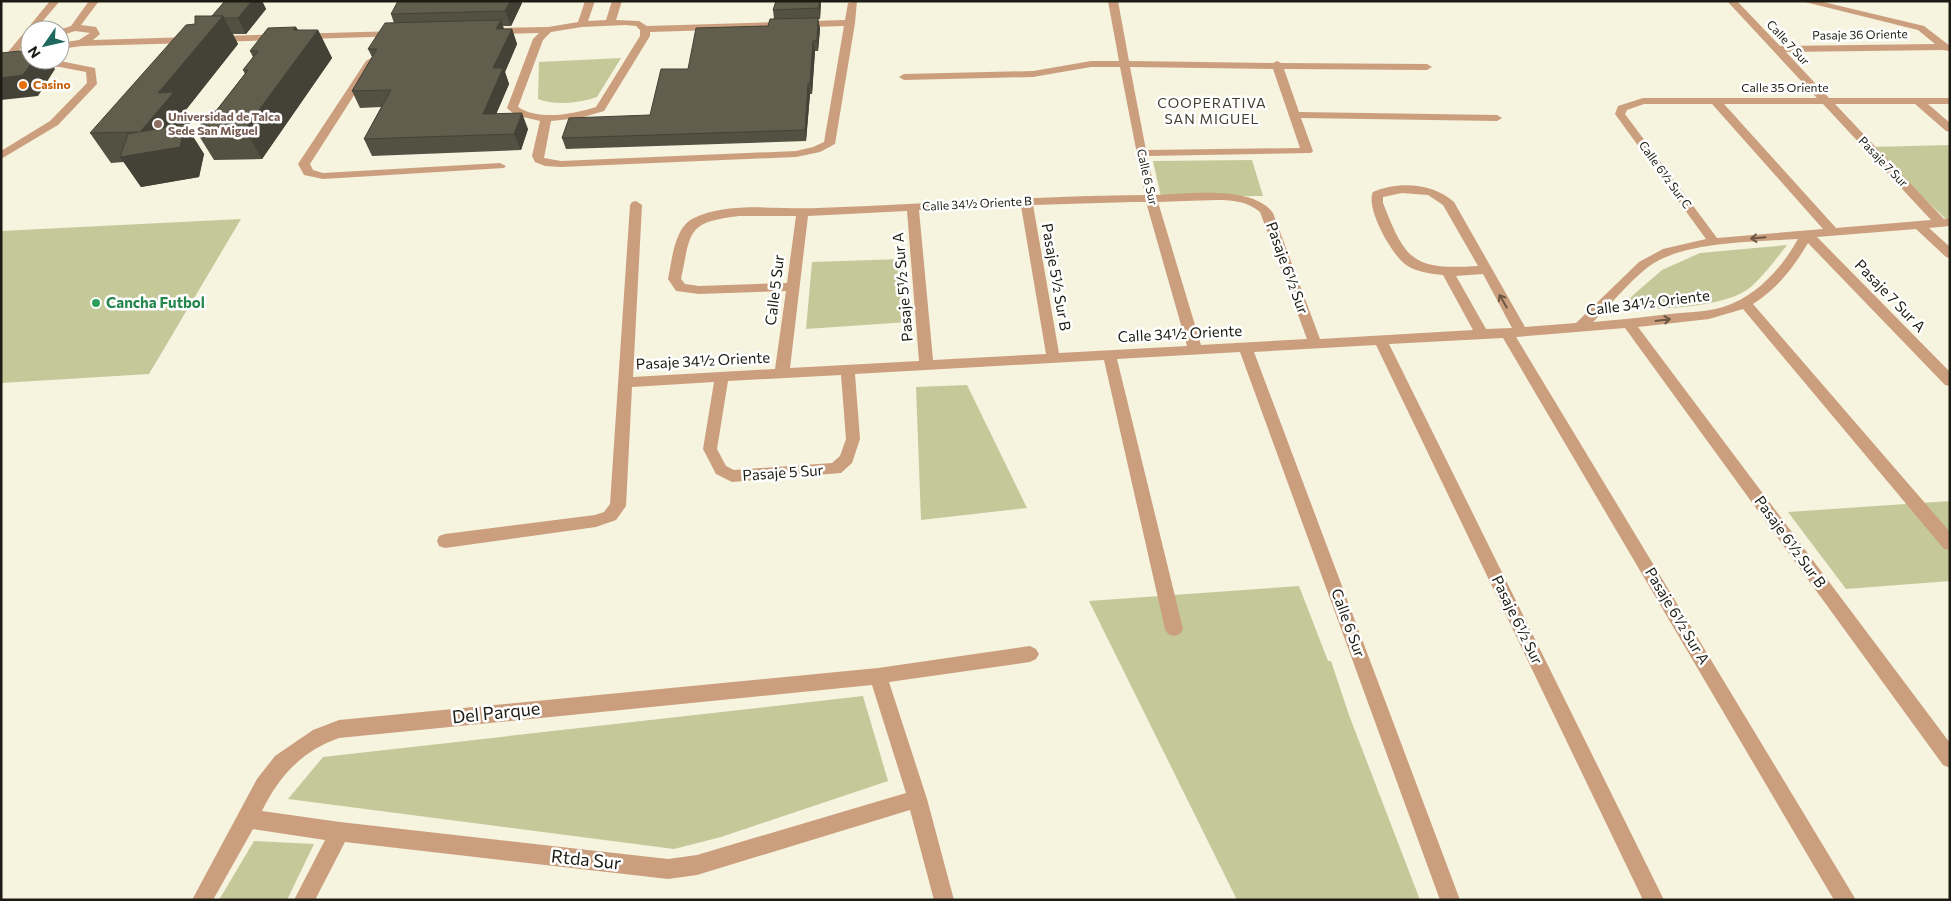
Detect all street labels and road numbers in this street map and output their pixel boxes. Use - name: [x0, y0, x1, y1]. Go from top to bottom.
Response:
- street label: Calle 7 Sur: [1764, 17, 1813, 68]
- street label: Pasaje 36 Oriente: [1812, 26, 1908, 42]
- street label: Calle 35 Oriente: [1741, 80, 1829, 94]
- street label: Pasaje 7 Sur: [1856, 133, 1911, 189]
- street label: Calle 6½ Sur C: [1637, 138, 1695, 211]
- street label: Calle 6 Sur: [1135, 147, 1161, 206]
- street label: Calle 34½ Oriente B: [922, 193, 1032, 213]
- street label: Pasaje 6½ Sur: [1263, 219, 1313, 316]
- street label: Pasaje 5½ Sur B: [1039, 222, 1075, 332]
- street label: Pasaje 5½ Sur A: [888, 232, 916, 342]
- street label: Calle 5 Sur: [761, 253, 787, 326]
- street label: Pasaje 7 Sur A: [1852, 255, 1930, 335]
- street label: Calle 34½ Oriente: [1585, 285, 1711, 319]
- street label: Calle 34½ Oriente: [1117, 321, 1243, 345]
- street label: Pasaje 34½ Oriente: [635, 347, 771, 373]
- street label: Pasaje 5 Sur: [742, 460, 824, 484]
- street label: Pasaje 6½ Sur B: [1751, 492, 1830, 591]
- street label: Pasaje 6½ Sur A: [1642, 564, 1714, 667]
- street label: Pasaje 6½ Sur: [1489, 572, 1547, 667]
- street label: Calle 6 Sur: [1328, 586, 1370, 659]
- street label: Del Parque: [451, 696, 541, 728]
- street label: Rtda Sur: [550, 844, 622, 874]

